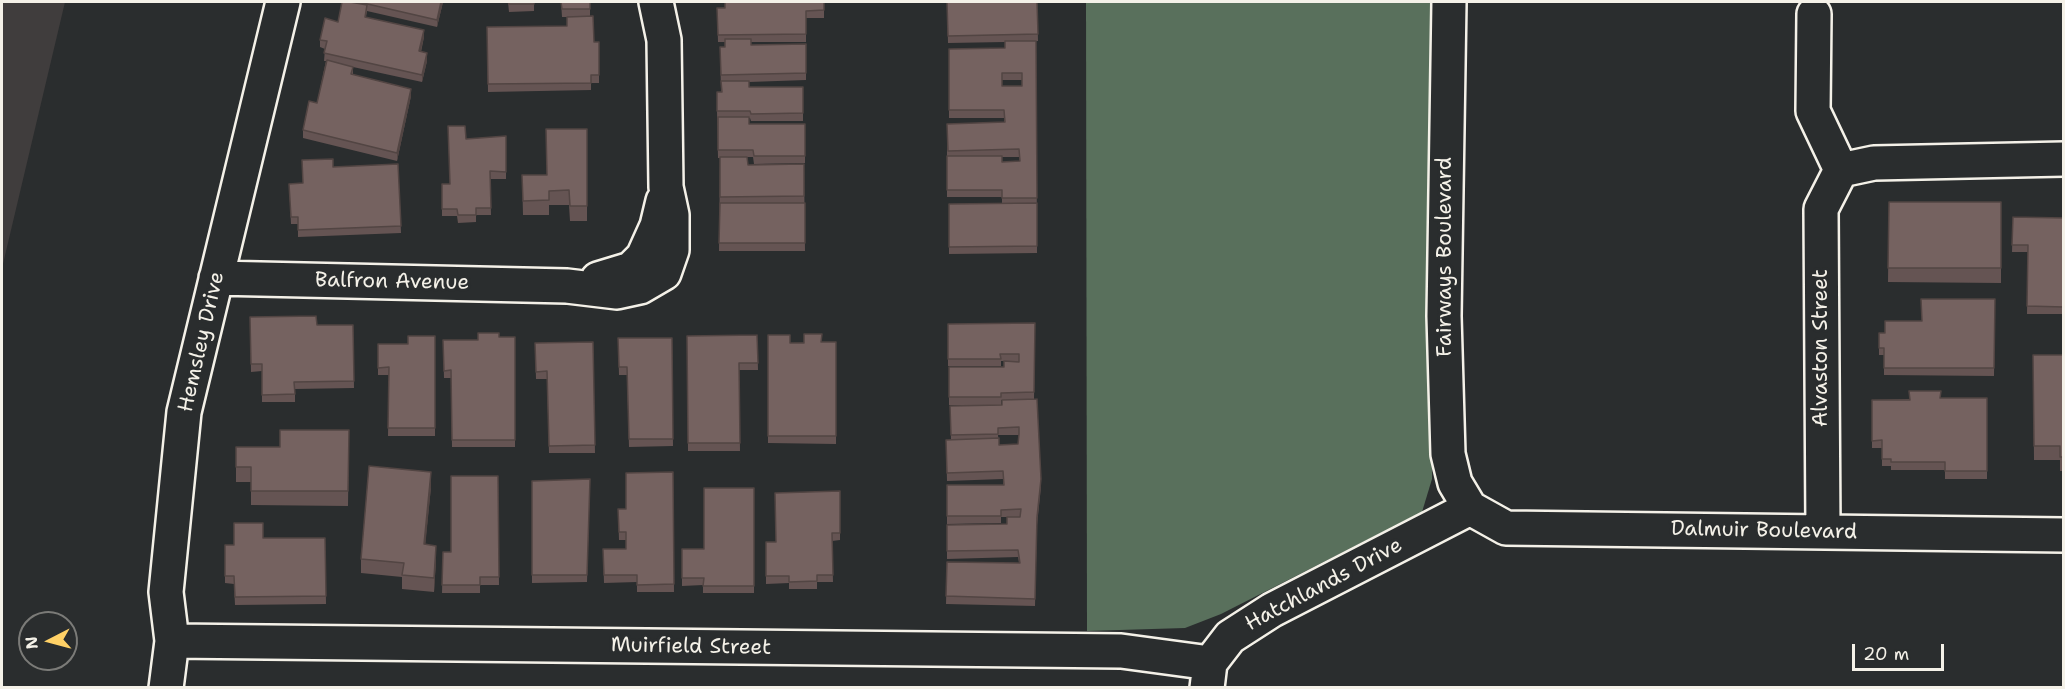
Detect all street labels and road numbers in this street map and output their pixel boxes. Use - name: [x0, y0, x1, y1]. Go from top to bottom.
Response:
- street label: Fairways Boulevard: [1433, 157, 1459, 357]
- street label: Balfron Avenue: [315, 268, 469, 296]
- street label: Hemsley Drive: [174, 269, 230, 415]
- street label: Alvaston Street: [1809, 269, 1835, 427]
- street label: Dalmuir Boulevard: [1671, 517, 1857, 545]
- street label: Hatchlands Drive: [1241, 533, 1407, 637]
- street label: Muirfield Street: [611, 633, 771, 661]

